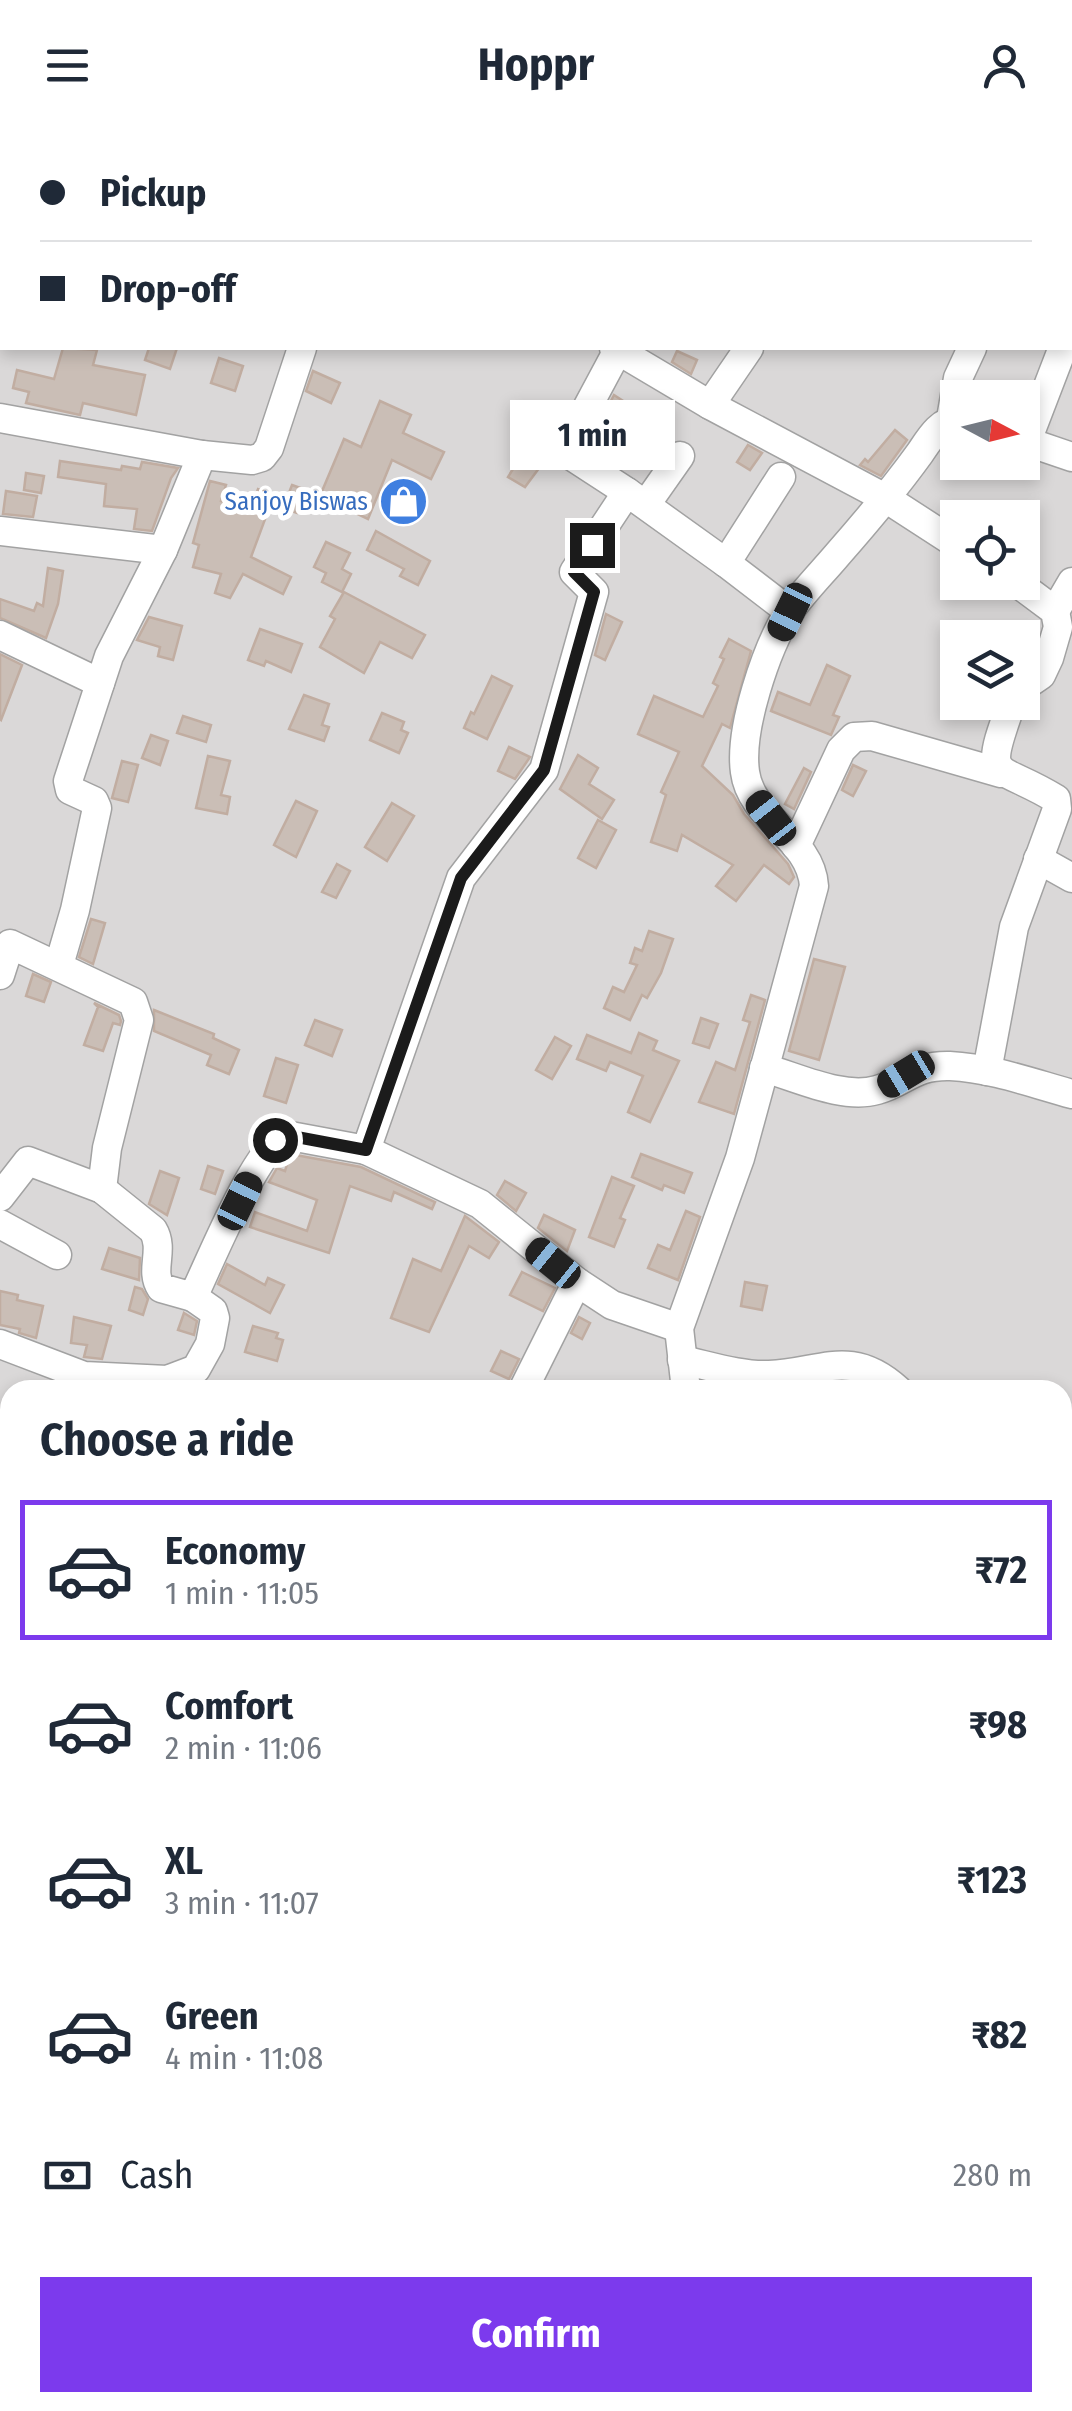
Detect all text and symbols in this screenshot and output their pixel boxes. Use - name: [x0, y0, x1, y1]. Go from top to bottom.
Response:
- icon: menu: [40, 38, 95, 93]
- text: Hoppr: [478, 38, 594, 92]
- icon: person: [977, 38, 1032, 93]
- text: Pickup: [100, 170, 206, 216]
- text: Drop-off: [100, 266, 236, 312]
- north arrow: [940, 380, 1040, 480]
- map controls: [940, 380, 1040, 720]
- callout: 1 min: [510, 400, 674, 470]
- text: 1 min: [558, 416, 627, 454]
- shop icon: Sanjoy Biswas: [377, 475, 429, 527]
- place label: Sanjoy Biswas: [225, 487, 368, 517]
- button: locate: [940, 500, 1040, 600]
- route end: [570, 523, 615, 568]
- car: [763, 578, 817, 646]
- button: layers: [940, 620, 1040, 720]
- car: [741, 785, 801, 851]
- car: [873, 1046, 939, 1102]
- route start: [253, 1118, 298, 1163]
- car: [213, 1167, 267, 1235]
- car: [520, 1232, 586, 1294]
- text: Choose a ride: [40, 1413, 294, 1467]
- icon: car: [45, 1525, 135, 1615]
- text: Economy: [165, 1528, 305, 1574]
- text: ₹72: [975, 1547, 1027, 1593]
- text: 1 min · 11:05: [165, 1574, 319, 1612]
- icon: car: [45, 1680, 135, 1770]
- text: Comfort: [165, 1683, 293, 1729]
- text: ₹98: [969, 1702, 1027, 1748]
- text: 2 min · 11:06: [165, 1729, 322, 1767]
- icon: car: [45, 1835, 135, 1925]
- text: XL: [165, 1838, 203, 1884]
- text: ₹123: [957, 1857, 1027, 1903]
- text: 3 min · 11:07: [165, 1884, 319, 1922]
- icon: car: [45, 1990, 135, 2080]
- text: Green: [165, 1993, 259, 2039]
- text: ₹82: [971, 2012, 1027, 2058]
- text: 4 min · 11:08: [165, 2039, 323, 2077]
- icon: cash: [40, 2148, 95, 2203]
- text: Cash: [120, 2152, 194, 2198]
- text: 280 m: [953, 2156, 1032, 2194]
- button: Confirm: [40, 2277, 1032, 2392]

